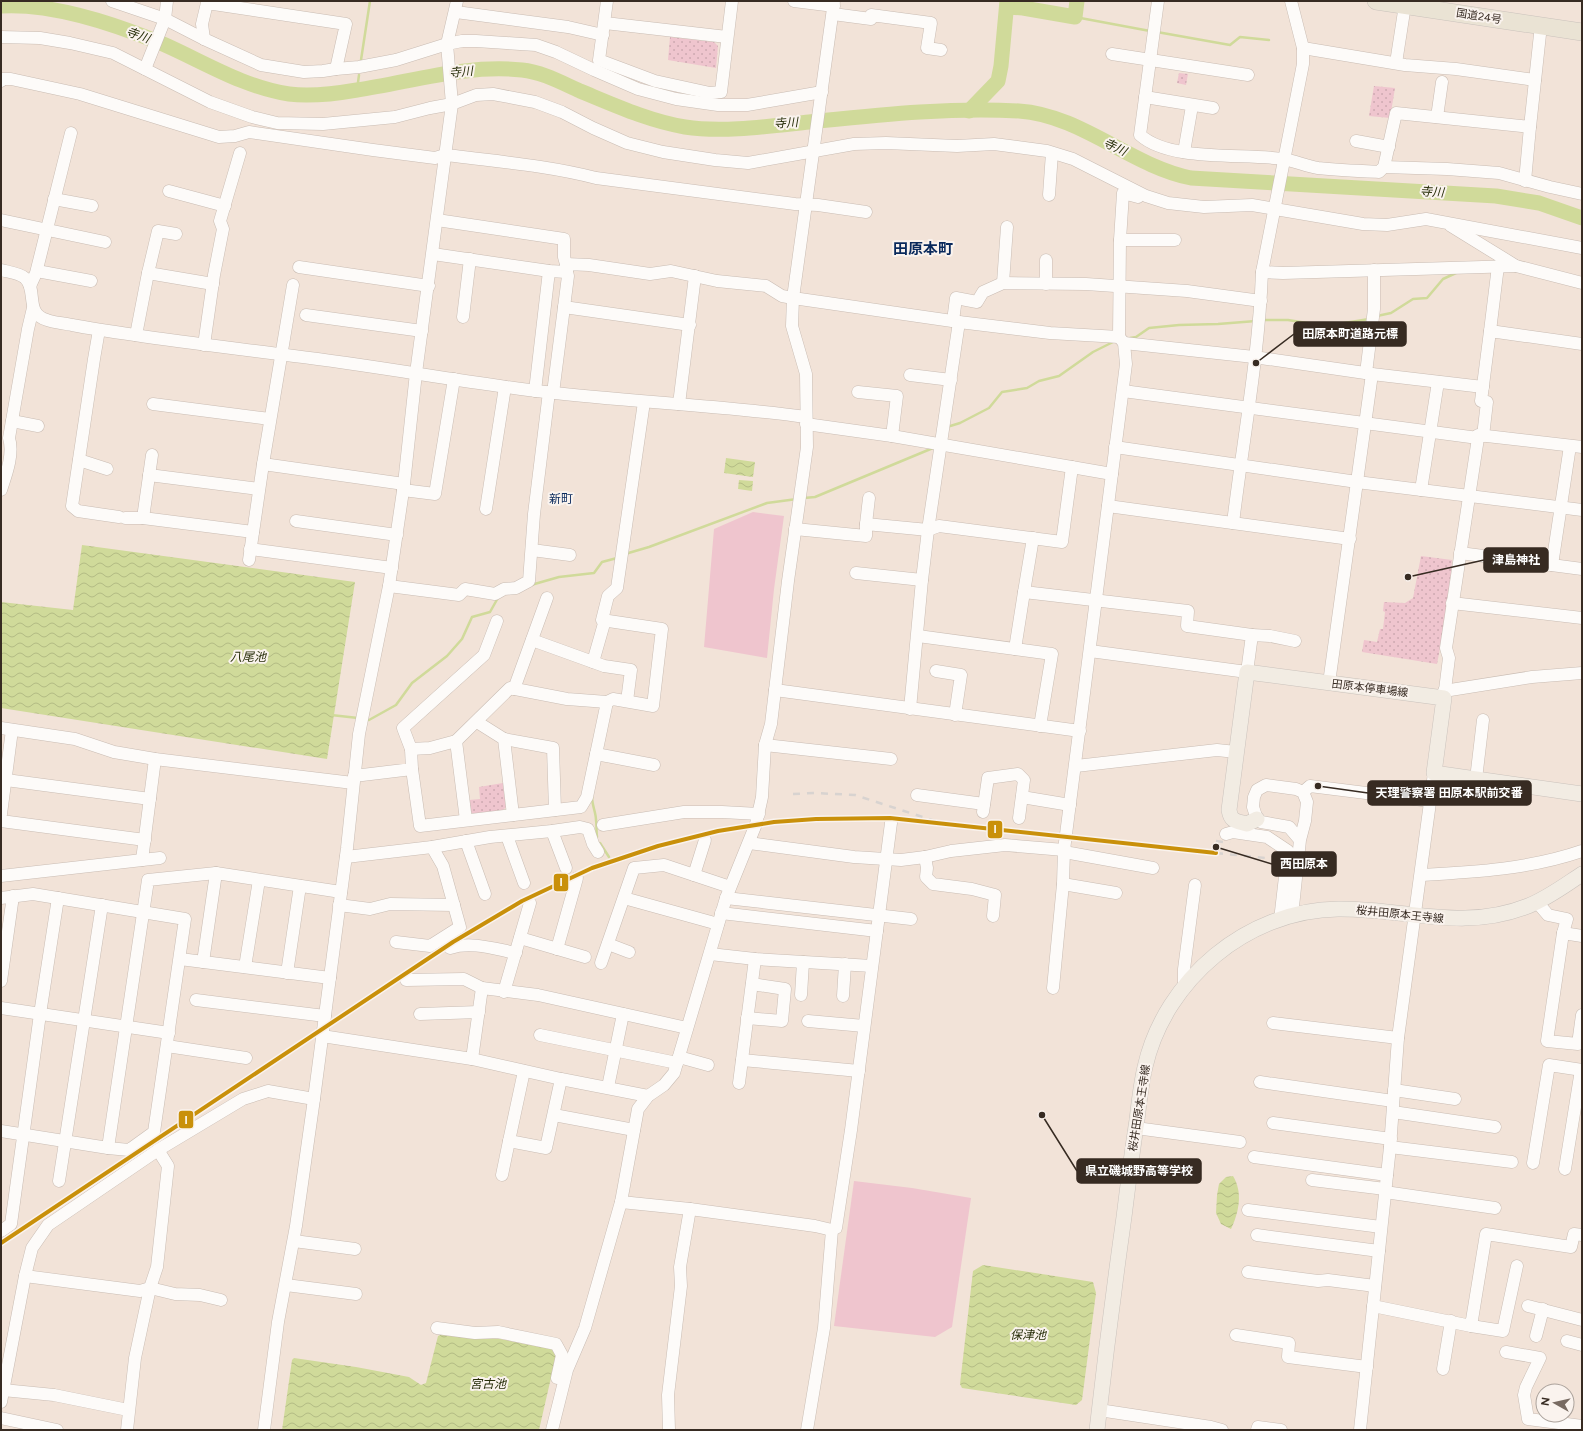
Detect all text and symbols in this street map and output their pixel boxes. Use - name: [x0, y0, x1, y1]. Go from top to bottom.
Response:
- street label: 国道24号: [1455, 6, 1503, 27]
- water label: 寺川: [124, 24, 154, 46]
- water label: 寺川: [448, 64, 476, 80]
- water label: 寺川: [774, 115, 800, 131]
- water label: 寺川: [1101, 136, 1131, 159]
- water label: 寺川: [1420, 184, 1446, 200]
- district label: 田原本町: [893, 240, 953, 258]
- callout: 田原本町道路元標: [1294, 322, 1406, 346]
- text: 田原本町道路元標: [1302, 327, 1398, 341]
- district label: 新町: [549, 492, 573, 506]
- callout: 津島神社: [1484, 548, 1548, 572]
- text: 津島神社: [1492, 553, 1540, 567]
- water label: 八尾池: [230, 650, 267, 664]
- street label: 田原本停車場線: [1331, 677, 1409, 700]
- callout: 天理警察署 田原本駅前交番: [1368, 781, 1531, 805]
- text: 天理警察署 田原本駅前交番: [1376, 786, 1523, 800]
- line badge: I: [987, 820, 1003, 839]
- text: I: [993, 823, 997, 836]
- callout: 西田原本: [1272, 852, 1336, 876]
- text: 西田原本: [1280, 857, 1328, 871]
- line badge: I: [553, 873, 569, 892]
- text: I: [559, 876, 563, 889]
- street label: 桜井田原本王寺線: [1356, 903, 1444, 926]
- street label: 桜井田原本王寺線: [1126, 1064, 1153, 1153]
- line badge: I: [178, 1110, 194, 1129]
- text: I: [184, 1114, 188, 1127]
- callout: 県立磯城野高等学校: [1077, 1159, 1201, 1183]
- text: 県立磯城野高等学校: [1085, 1164, 1193, 1178]
- water label: 保津池: [1010, 1328, 1047, 1342]
- water label: 宮古池: [470, 1377, 507, 1391]
- north arrow: [1535, 1383, 1575, 1423]
- text: N: [1539, 1397, 1553, 1407]

